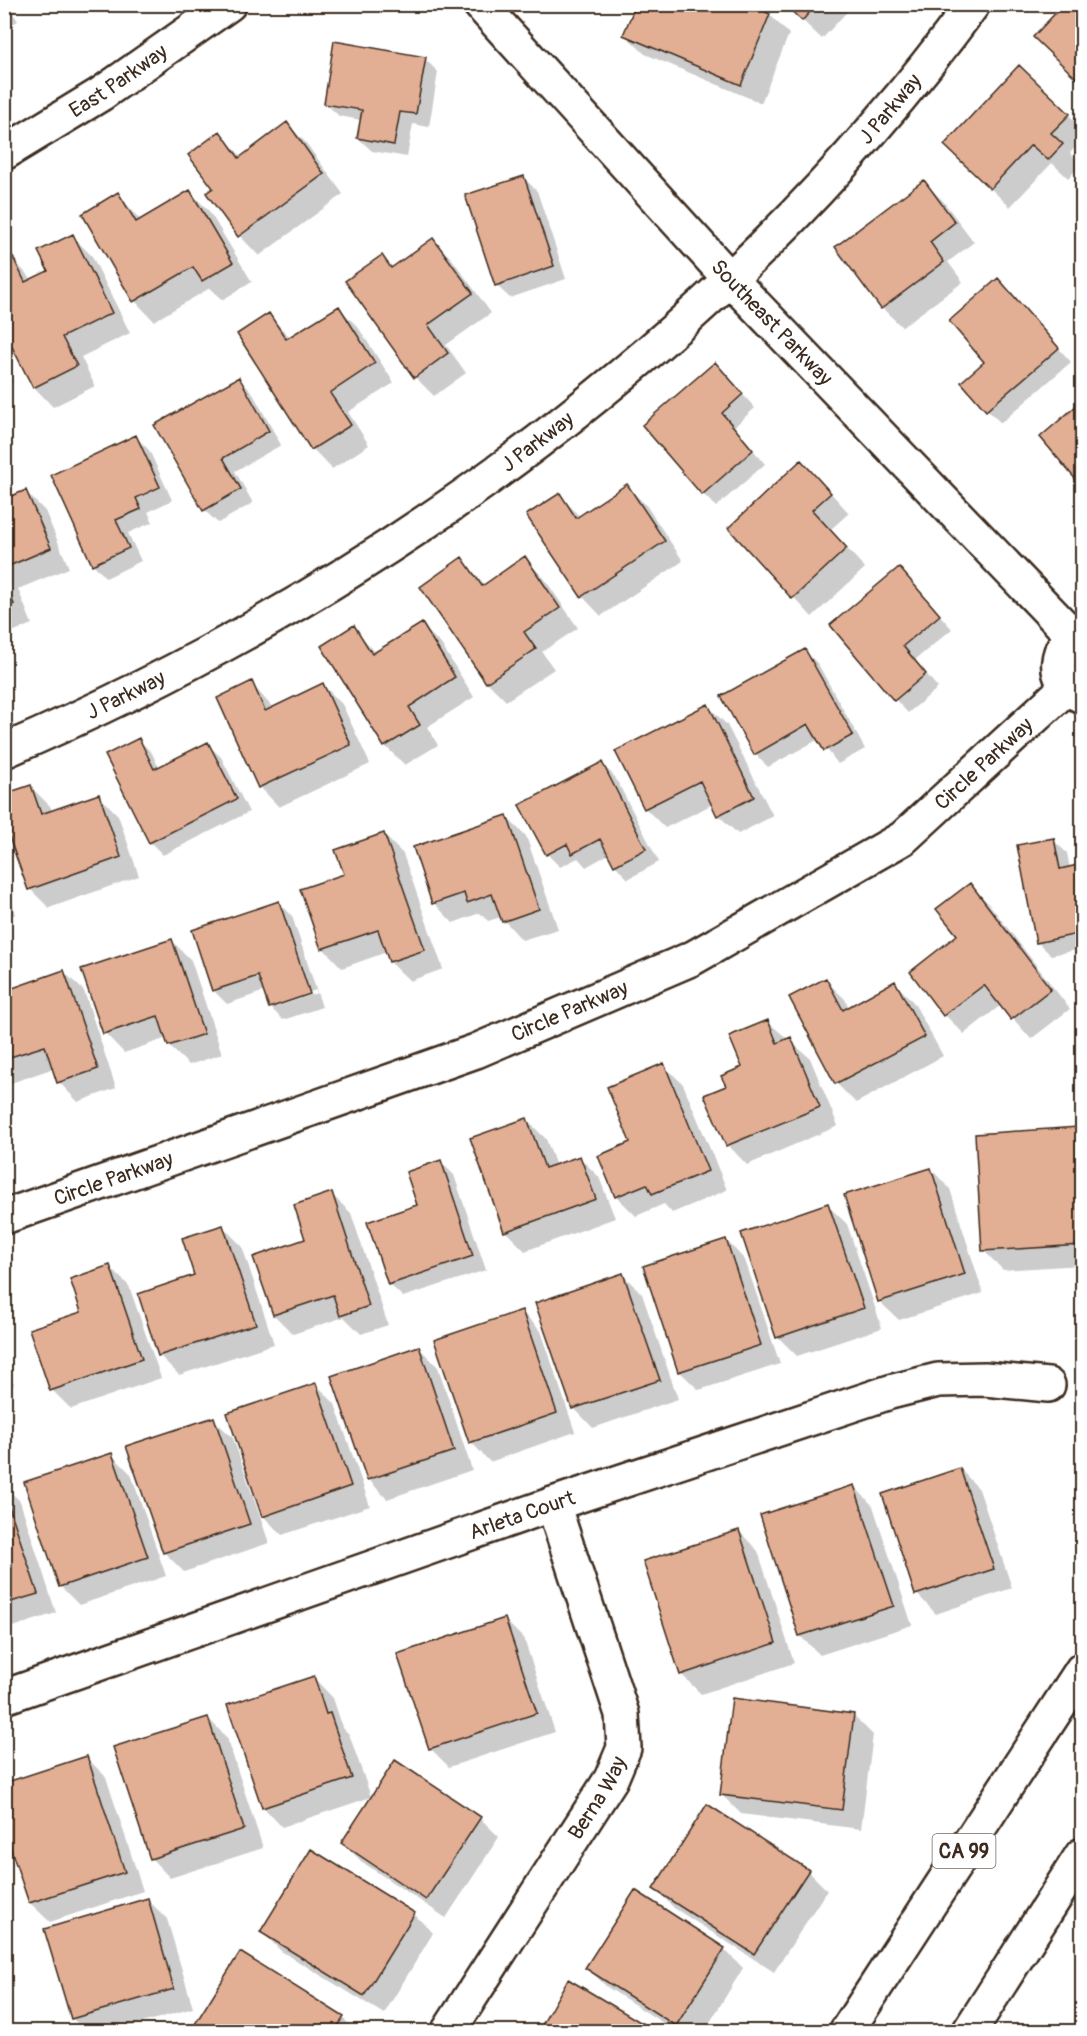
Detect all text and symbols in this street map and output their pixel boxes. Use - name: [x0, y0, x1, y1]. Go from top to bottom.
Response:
- street label: East Parkway: [64, 38, 172, 124]
- street label: J Parkway: [852, 68, 928, 150]
- street label: Southeast Parkway: [705, 254, 839, 391]
- street label: J Parkway: [496, 406, 579, 478]
- street label: J Parkway: [82, 664, 170, 726]
- street label: Circle Parkway: [929, 712, 1039, 816]
- street label: Circle Parkway: [507, 974, 632, 1048]
- street label: Circle Parkway: [50, 1145, 177, 1212]
- street label: Arleta Court: [466, 1484, 579, 1546]
- street label: Berna Way: [562, 1752, 632, 1845]
- road number: CA 99: [932, 1834, 996, 1868]

